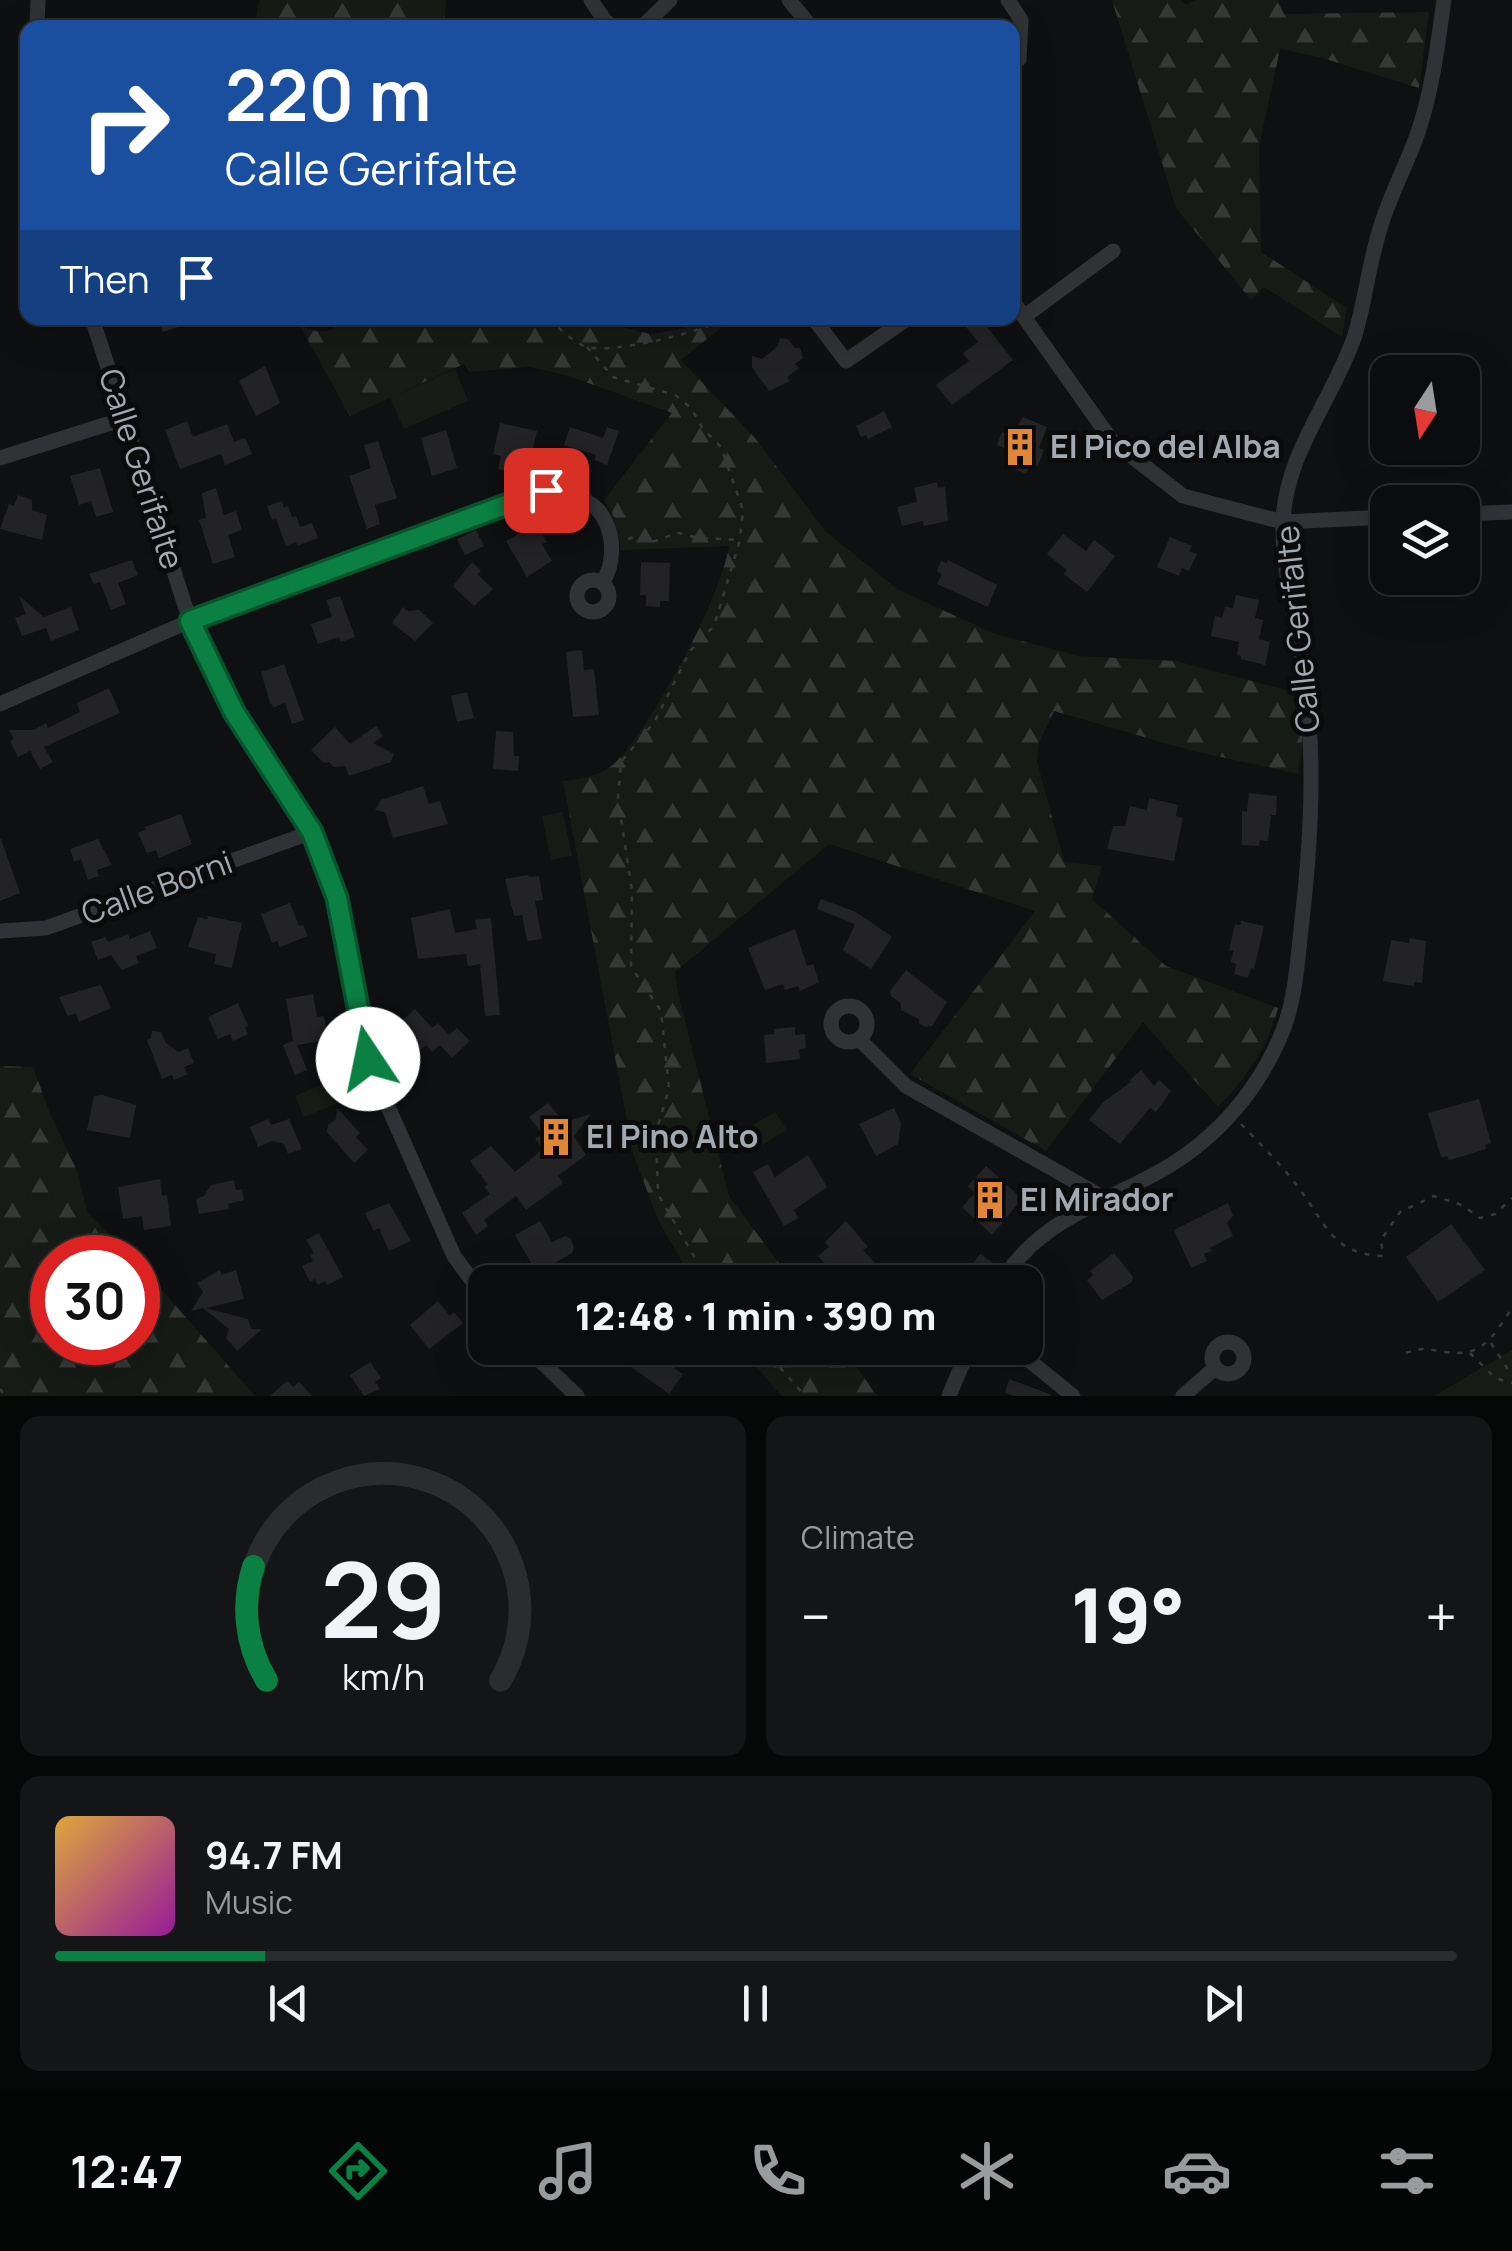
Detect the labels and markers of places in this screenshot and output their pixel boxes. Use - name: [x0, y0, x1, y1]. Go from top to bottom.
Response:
- place label: El Pico del Alba: [1050, 424, 1281, 468]
- building icon: El Pico del Alba: [999, 426, 1041, 468]
- pin: [504, 448, 589, 533]
- place label: El Pino Alto: [586, 1114, 759, 1158]
- building icon: El Pino Alto: [535, 1116, 577, 1158]
- place label: El Mirador: [1020, 1177, 1174, 1221]
- building icon: El Mirador: [969, 1179, 1011, 1221]

